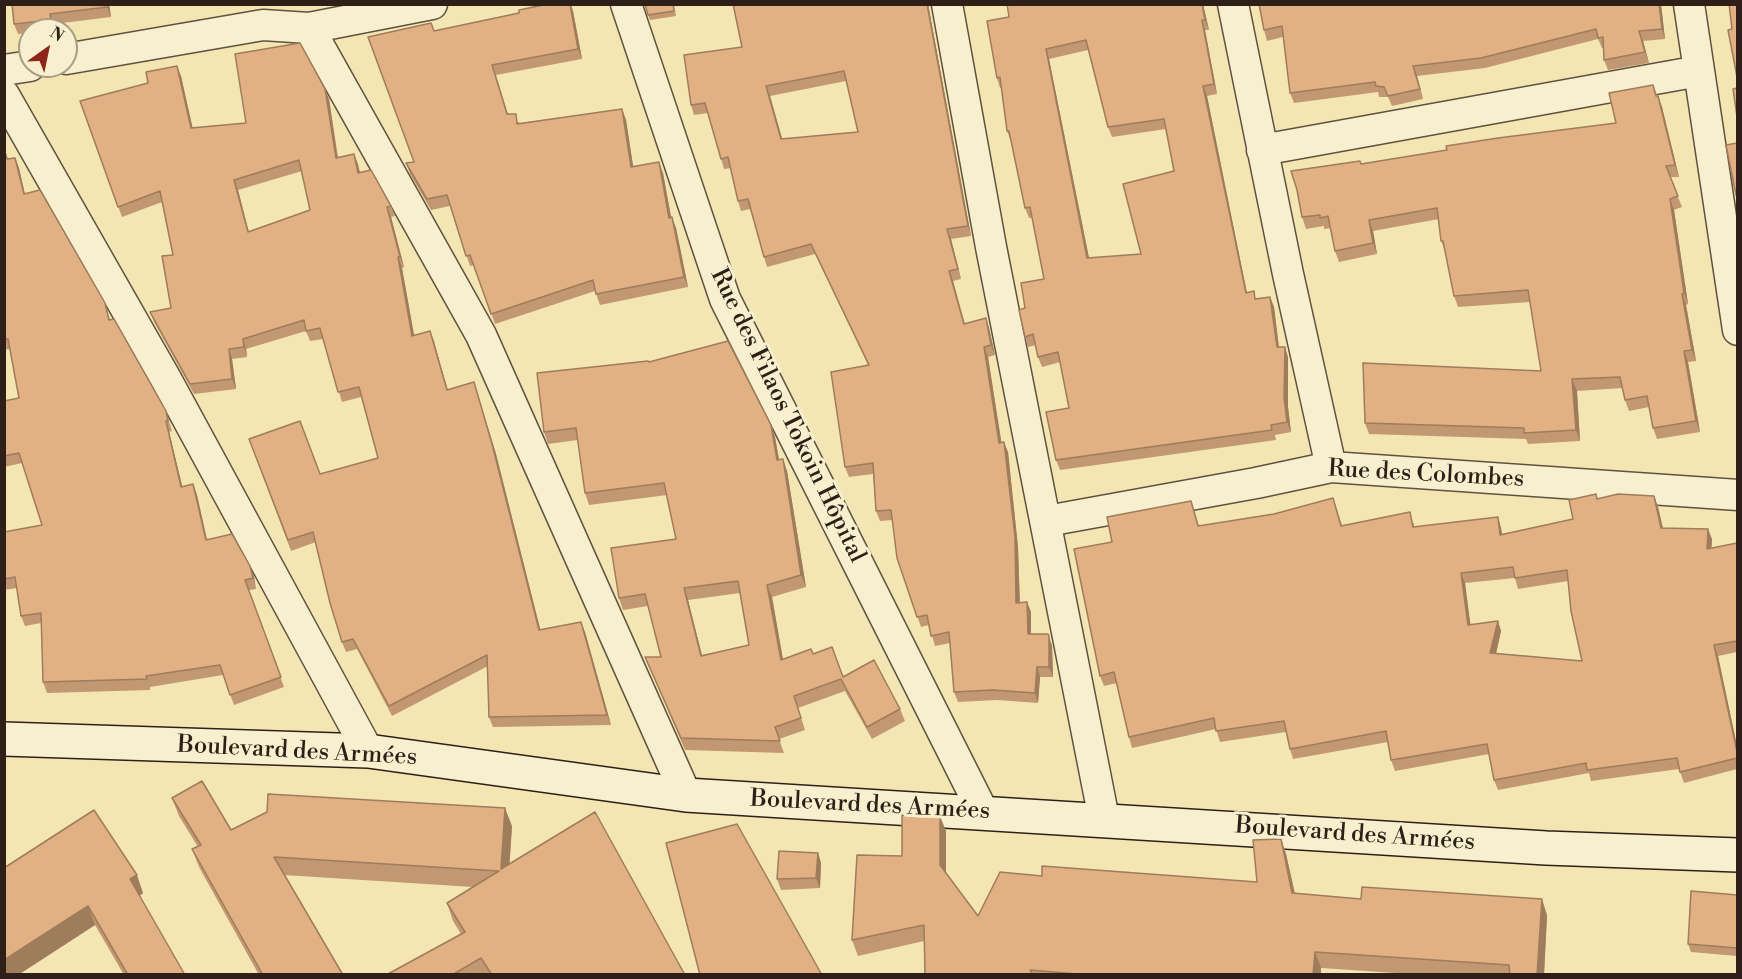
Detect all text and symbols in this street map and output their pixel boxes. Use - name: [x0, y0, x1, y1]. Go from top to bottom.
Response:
- north arrow: [18, 18, 78, 78]
- text: N: [46, 23, 67, 46]
- street label: Rue des Filaos Tokoin Hôpital: [703, 264, 871, 568]
- street label: Rue des Colombes: [1327, 455, 1525, 495]
- street label: Boulevard des Armées: [176, 731, 418, 773]
- street label: Boulevard des Armées: [749, 785, 991, 827]
- street label: Boulevard des Armées: [1234, 812, 1476, 858]

